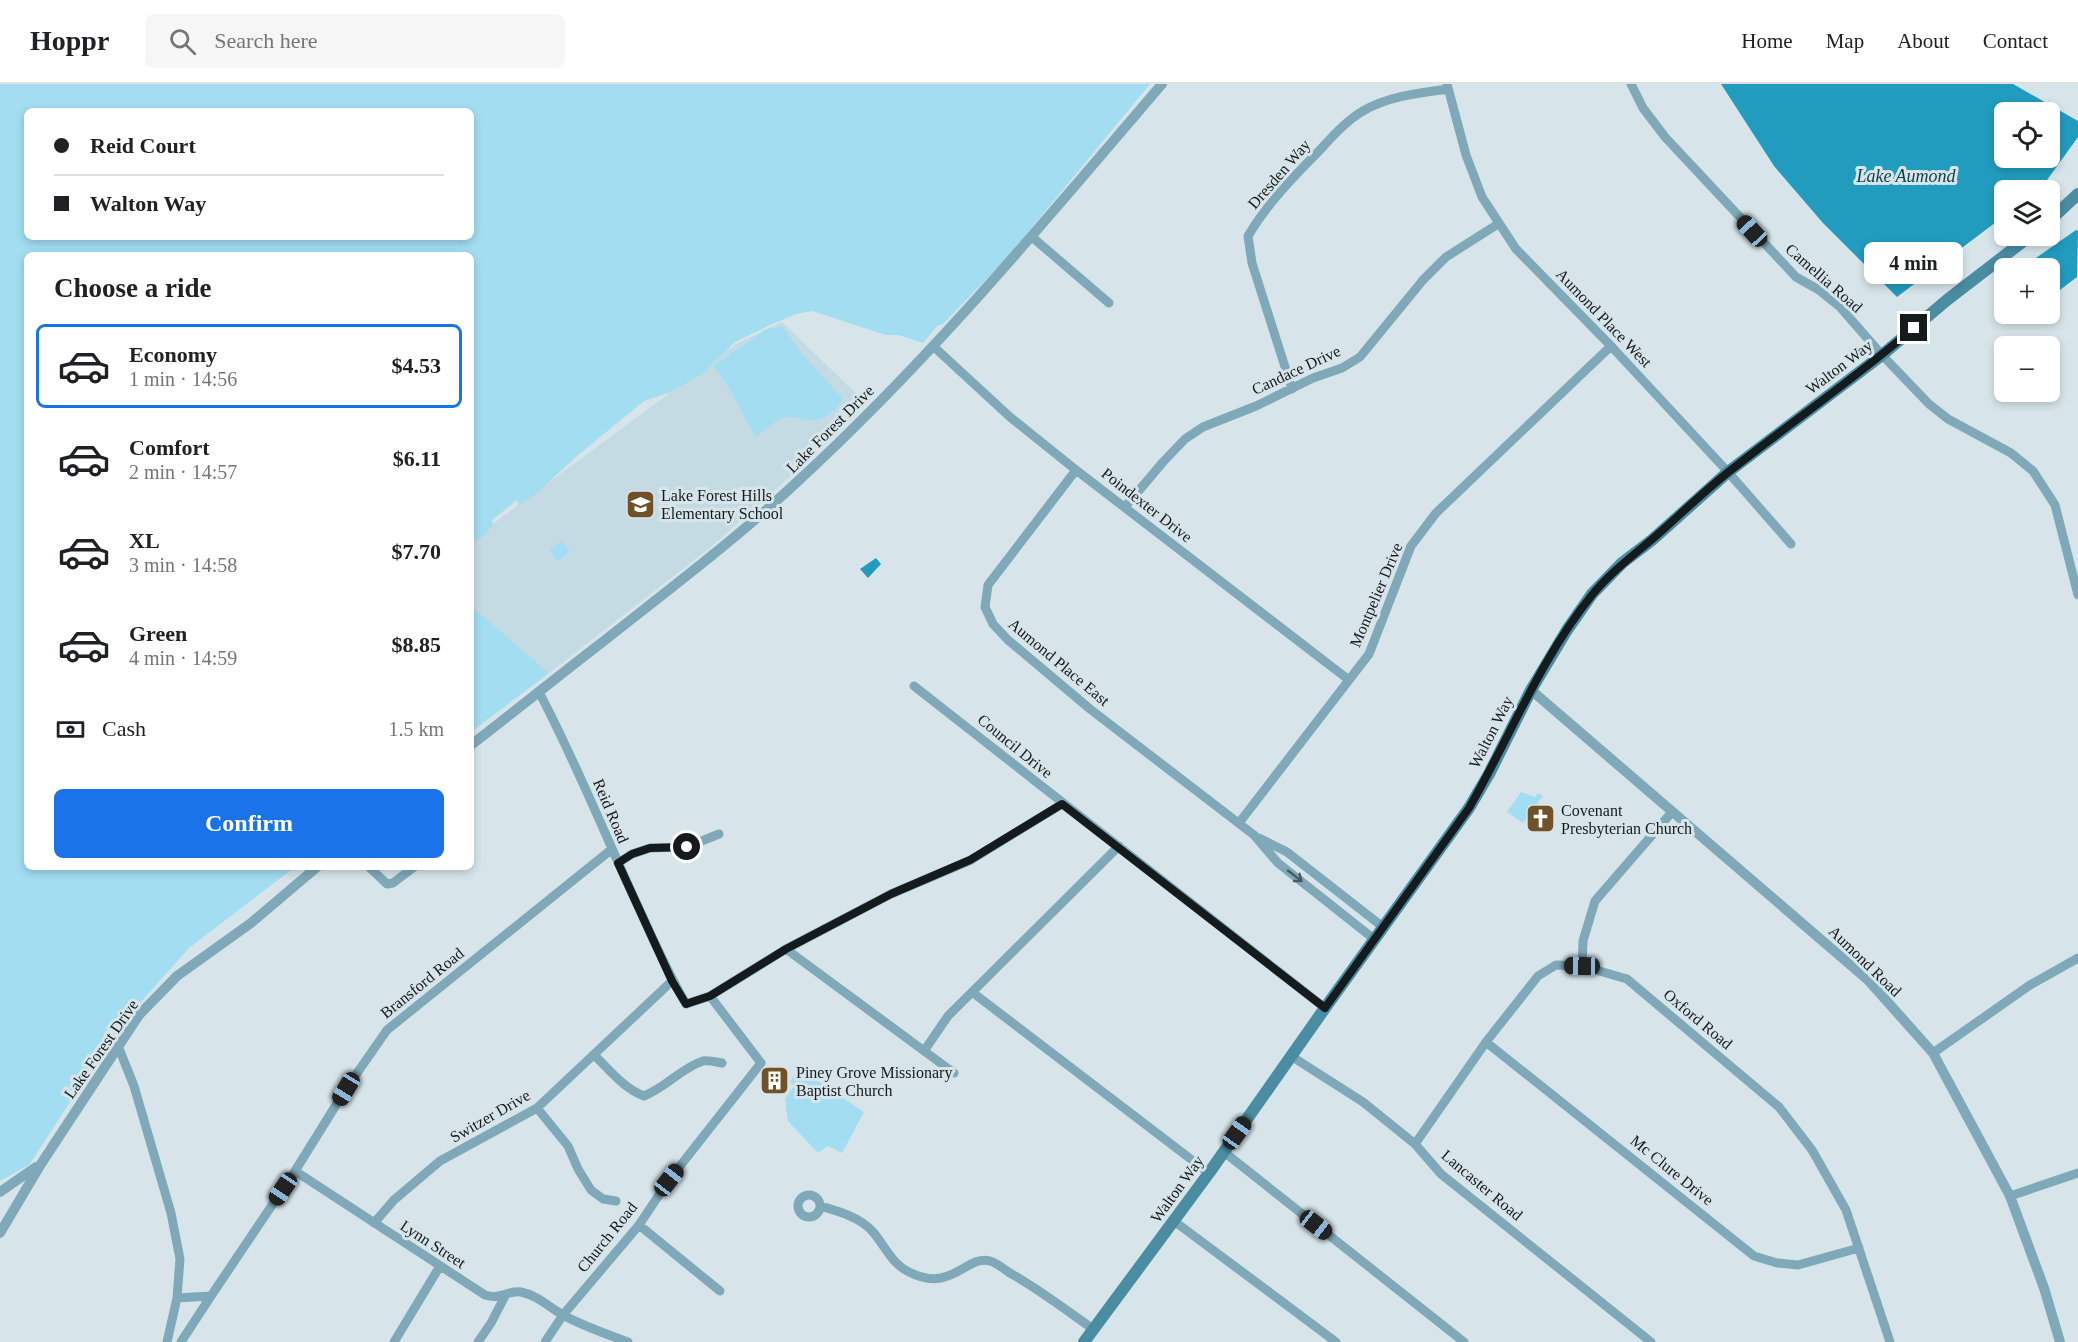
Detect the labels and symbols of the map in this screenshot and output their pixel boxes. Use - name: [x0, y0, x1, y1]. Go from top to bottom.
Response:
- street label: Dresden Way: [1244, 136, 1314, 213]
- water label: Lake Aumond: [1855, 166, 1957, 186]
- car: [1733, 212, 1771, 250]
- street label: Camellia Road: [1782, 240, 1866, 316]
- callout: 4 min: [1864, 241, 1964, 283]
- street label: Aumond Place West: [1553, 265, 1656, 371]
- route end: [1900, 314, 1927, 341]
- street label: Walton Way: [1803, 337, 1876, 398]
- street label: Candace Drive: [1249, 342, 1343, 398]
- street label: Lake Forest Drive: [783, 382, 877, 476]
- street label: Poindexter Drive: [1099, 465, 1195, 545]
- place label: Lake Forest Hills Elementary School: [661, 487, 784, 523]
- school or university icon: Lake Forest Hills Elementary School: [624, 488, 656, 520]
- street label: Montpelier Drive: [1346, 540, 1407, 650]
- street label: Aumond Place East: [1005, 615, 1113, 709]
- street label: Walton Way: [1466, 693, 1517, 771]
- street label: Council Drive: [974, 711, 1056, 781]
- street label: Reid Road: [590, 776, 632, 846]
- place label: Covenant Presbyterian Church: [1561, 802, 1692, 838]
- church icon: Covenant Presbyterian Church: [1524, 803, 1556, 835]
- route start: [673, 833, 700, 860]
- one-way arrow: [1287, 870, 1303, 883]
- street label: Aumond Road: [1825, 922, 1905, 1000]
- street label: Bransford Road: [377, 944, 467, 1022]
- car: [1564, 957, 1600, 975]
- street label: Oxford Road: [1660, 985, 1736, 1053]
- street label: Lake Forest Drive: [61, 996, 141, 1102]
- place label: Piney Grove Missionary Baptist Church: [796, 1064, 952, 1100]
- building icon: Piney Grove Missionary Baptist Church: [759, 1065, 791, 1097]
- car: [329, 1069, 363, 1109]
- street label: Switzer Drive: [447, 1086, 533, 1146]
- car: [1219, 1113, 1255, 1153]
- street label: Mc Clure Drive: [1627, 1132, 1717, 1208]
- street label: Lancaster Road: [1438, 1146, 1526, 1224]
- street label: Walton Way: [1147, 1152, 1208, 1226]
- car: [651, 1160, 687, 1200]
- car: [265, 1169, 301, 1209]
- street label: Church Road: [574, 1199, 640, 1275]
- car: [1296, 1207, 1336, 1243]
- street label: Lynn Street: [397, 1217, 469, 1272]

